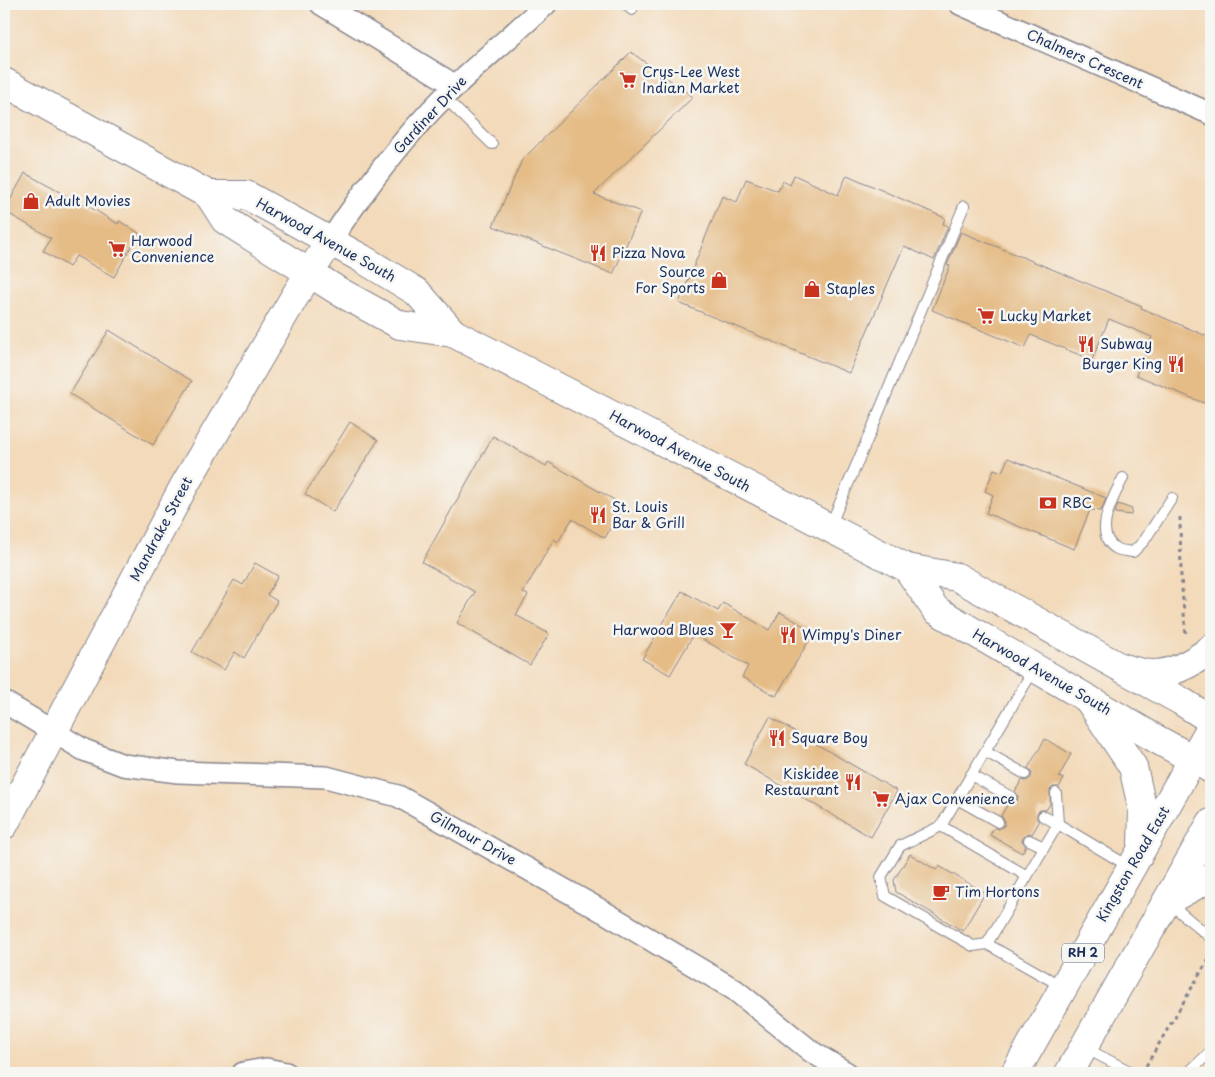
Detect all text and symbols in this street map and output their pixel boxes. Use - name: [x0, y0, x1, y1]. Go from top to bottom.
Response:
- street label: Chalmers Crescent: [1023, 23, 1147, 94]
- place label: Crys-Lee West Indian Market: [642, 61, 740, 98]
- supermarket icon: Crys-Lee West Indian Market: [618, 70, 638, 90]
- street label: Gardiner Drive: [388, 71, 471, 158]
- place label: Adult Movies: [45, 190, 130, 211]
- shop icon: Adult Movies: [21, 191, 41, 211]
- street label: Harwood Avenue South: [253, 192, 400, 287]
- place label: Harwood Convenience: [131, 230, 215, 267]
- supermarket icon: Harwood Convenience: [107, 239, 127, 259]
- place label: Pizza Nova: [612, 242, 686, 263]
- restaurant icon: Pizza Nova: [588, 243, 608, 263]
- place label: Source For Sports: [635, 261, 705, 298]
- shop icon: Source For Sports: [709, 270, 729, 290]
- place label: Staples: [826, 278, 875, 299]
- shop icon: Staples: [802, 279, 822, 299]
- place label: Lucky Market: [1000, 305, 1092, 326]
- supermarket icon: Lucky Market: [976, 306, 996, 326]
- place label: Subway: [1100, 333, 1152, 354]
- restaurant icon: Subway: [1076, 334, 1096, 354]
- place label: Burger King: [1082, 353, 1162, 374]
- restaurant icon: Burger King: [1166, 354, 1186, 374]
- street label: Harwood Avenue South: [606, 404, 754, 497]
- street label: Mandrake Street: [124, 472, 197, 585]
- place label: RBC: [1062, 492, 1092, 513]
- bank icon: RBC: [1038, 493, 1058, 513]
- place label: St. Louis Bar & Grill: [612, 496, 685, 533]
- restaurant icon: St. Louis Bar & Grill: [588, 505, 608, 525]
- place label: Harwood Blues: [613, 619, 714, 640]
- bar icon: Harwood Blues: [718, 620, 738, 640]
- street label: Harwood Avenue South: [969, 623, 1115, 720]
- place label: Wimpy's Diner: [802, 624, 902, 645]
- restaurant icon: Wimpy's Diner: [778, 625, 798, 645]
- place label: Square Boy: [791, 727, 868, 748]
- restaurant icon: Square Boy: [767, 728, 787, 748]
- place label: Kiskidee Restaurant: [764, 763, 839, 800]
- restaurant icon: Kiskidee Restaurant: [843, 772, 863, 792]
- place label: Ajax Convenience: [895, 788, 1015, 809]
- supermarket icon: Ajax Convenience: [871, 789, 891, 809]
- street label: Kingston Road East: [1091, 802, 1174, 925]
- street label: Gilmour Drive: [426, 805, 520, 870]
- place label: Tim Hortons: [955, 881, 1039, 902]
- cafe icon: Tim Hortons: [931, 882, 951, 902]
- road number: RH 2: [1062, 944, 1104, 962]

